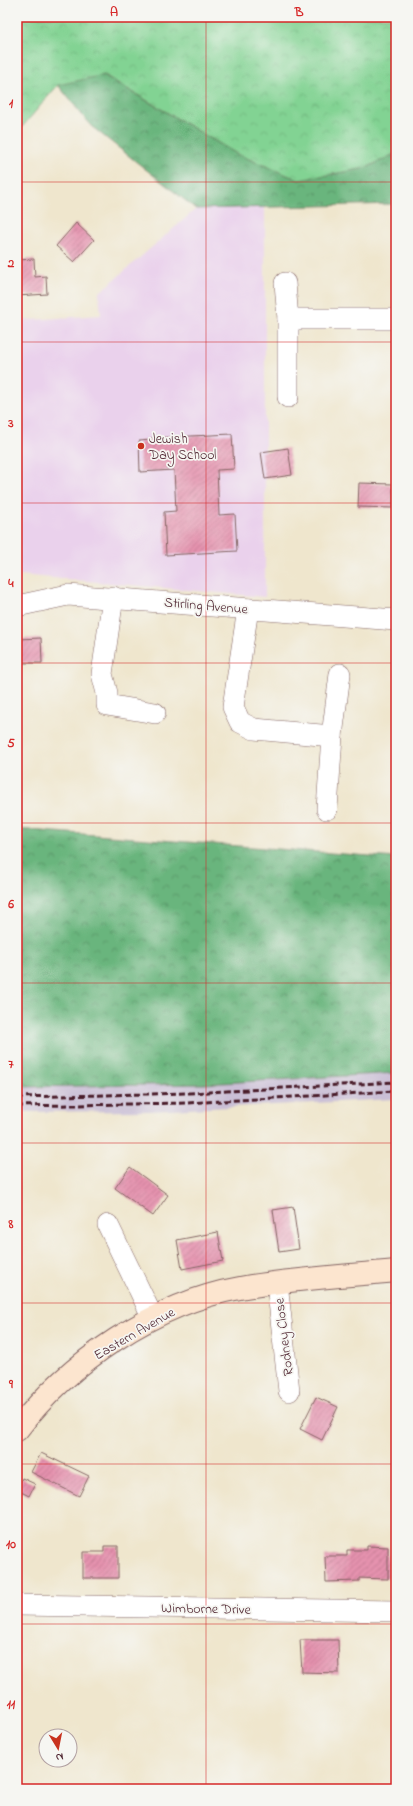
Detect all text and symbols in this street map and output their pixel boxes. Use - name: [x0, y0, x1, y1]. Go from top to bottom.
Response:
- text: A: [110, 3, 118, 22]
- text: B: [294, 3, 304, 22]
- text: 1: [9, 94, 14, 113]
- text: 2: [7, 254, 15, 273]
- text: 3: [7, 414, 14, 433]
- place label: Jewish Day School: [148, 429, 216, 467]
- marker: Jewish Day School: [136, 441, 146, 451]
- text: 4: [7, 574, 14, 593]
- street label: Stirling Avenue: [163, 592, 249, 622]
- text: 5: [7, 734, 15, 753]
- text: 6: [7, 895, 14, 914]
- text: 7: [8, 1055, 14, 1074]
- text: 8: [8, 1215, 14, 1234]
- street label: Rodney Close: [269, 1296, 301, 1377]
- street label: Eastern Avenue: [90, 1302, 180, 1366]
- text: 9: [8, 1375, 14, 1394]
- text: 10: [6, 1535, 16, 1554]
- street label: Wimborne Drive: [161, 1598, 252, 1621]
- text: 11: [7, 1695, 16, 1714]
- north arrow: [38, 1728, 78, 1768]
- text: N: [55, 1748, 65, 1765]

